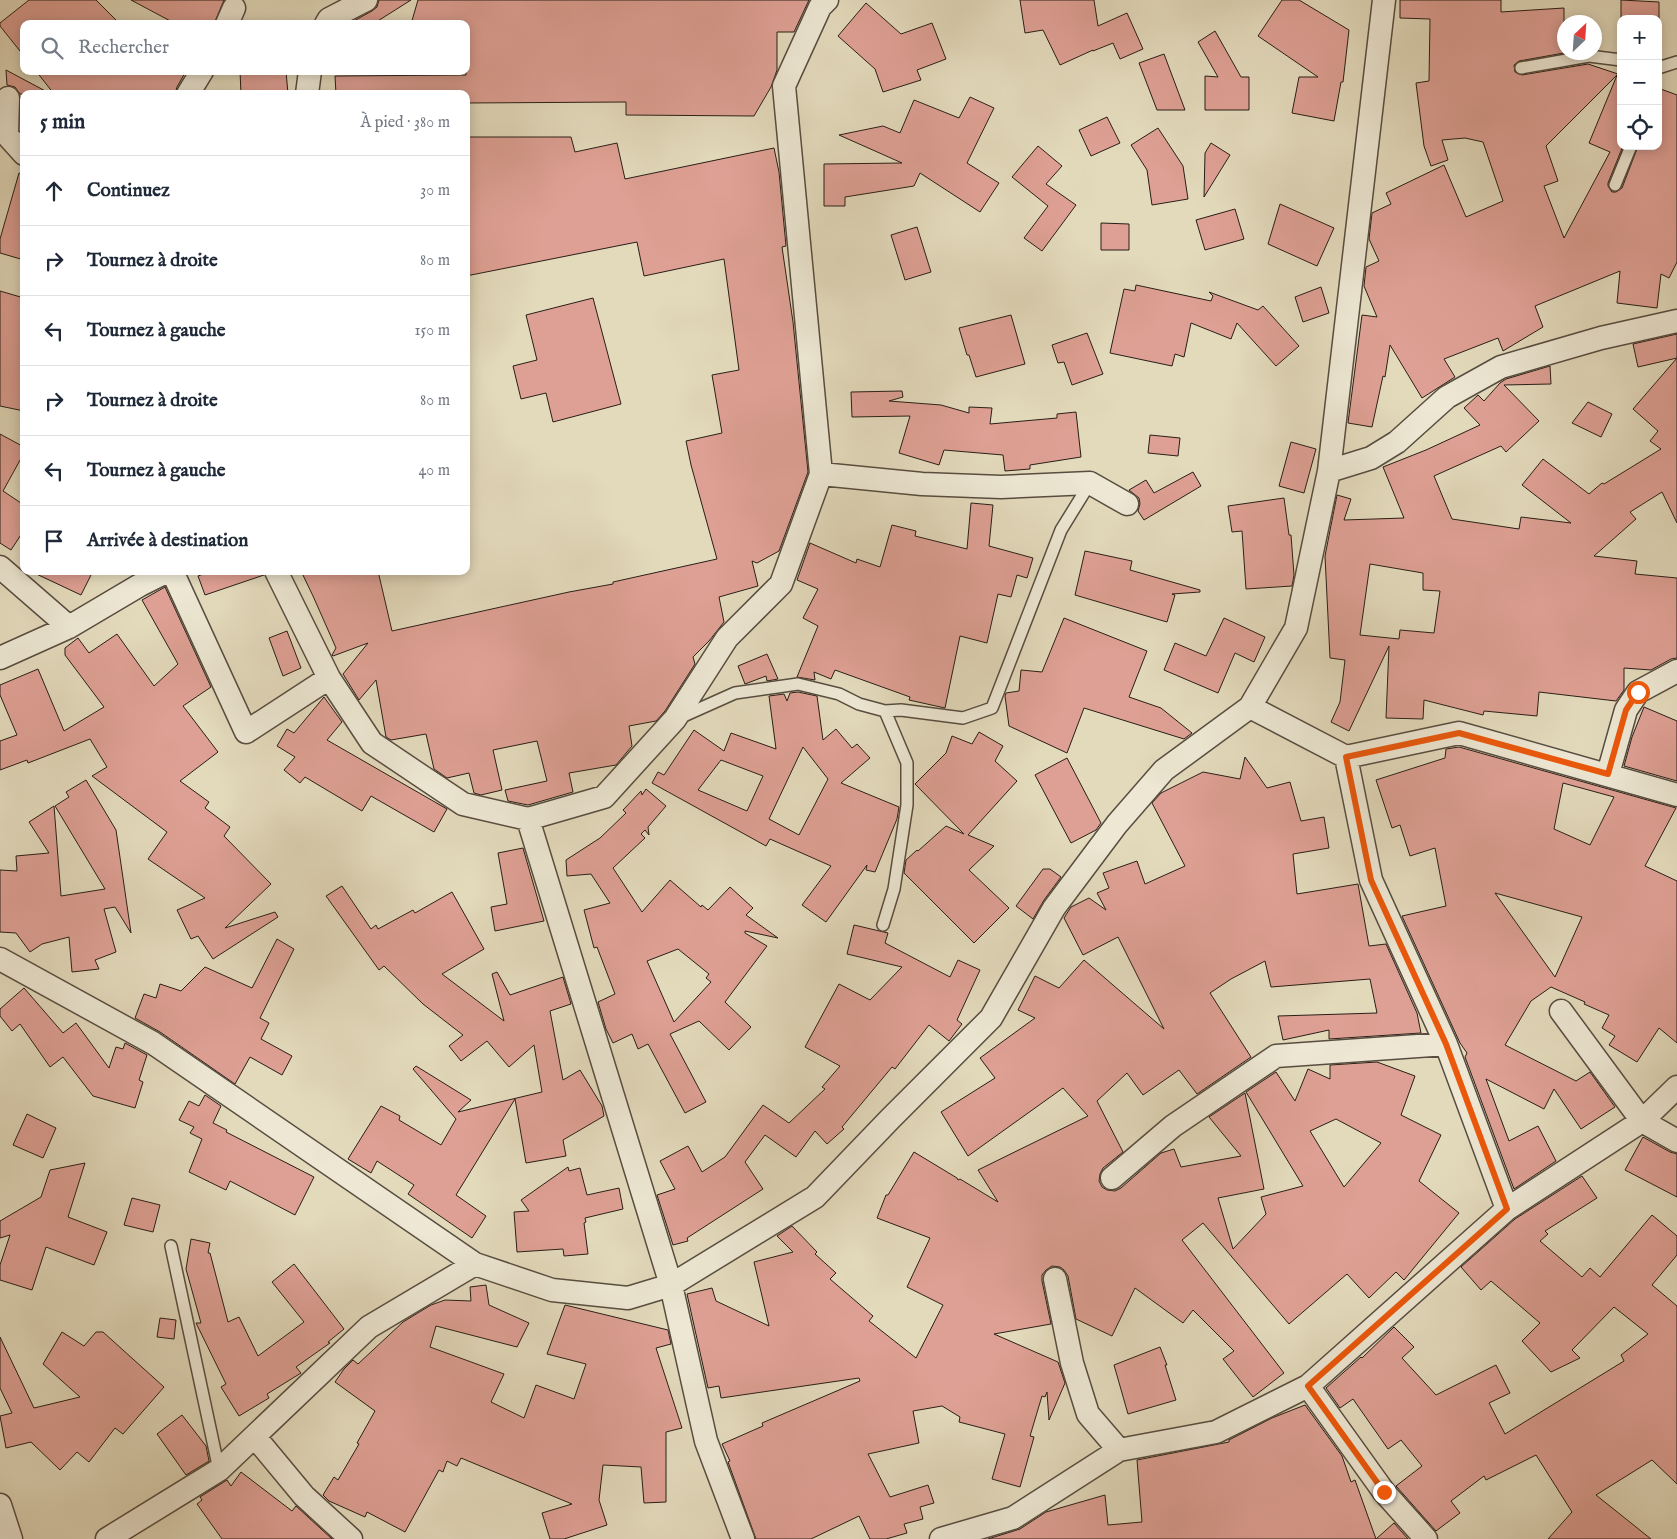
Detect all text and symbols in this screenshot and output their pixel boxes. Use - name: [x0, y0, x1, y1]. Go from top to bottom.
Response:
- north arrow: [1557, 15, 1602, 60]
- map controls: [1617, 15, 1662, 150]
- button: +: [1617, 15, 1662, 60]
- search box: [20, 20, 470, 75]
- icon: search: [38, 34, 66, 62]
- text: Rechercher: [78, 36, 169, 60]
- button: −: [1617, 60, 1662, 105]
- button: locate: [1617, 105, 1662, 150]
- text: 5 min: [40, 109, 85, 136]
- text: À pied · 380 m: [361, 113, 450, 133]
- icon: ahead: [40, 177, 68, 205]
- text: Continuez: [87, 179, 170, 203]
- text: 30 m: [420, 181, 450, 201]
- icon: right: [40, 247, 68, 275]
- text: Tournez à droite: [87, 249, 218, 273]
- text: 80 m: [420, 251, 450, 271]
- icon: left: [40, 317, 68, 345]
- text: Tournez à gauche: [87, 319, 226, 343]
- text: 150 m: [415, 321, 450, 341]
- icon: right: [40, 387, 68, 415]
- text: Tournez à droite: [87, 389, 218, 413]
- text: 80 m: [420, 391, 450, 411]
- icon: left: [40, 457, 68, 485]
- text: Tournez à gauche: [87, 459, 226, 483]
- text: 40 m: [418, 461, 450, 481]
- icon: arrive: [40, 527, 68, 555]
- text: Arrivée à destination: [87, 529, 248, 553]
- route start: [1627, 681, 1650, 704]
- route end: [1373, 1481, 1396, 1504]

